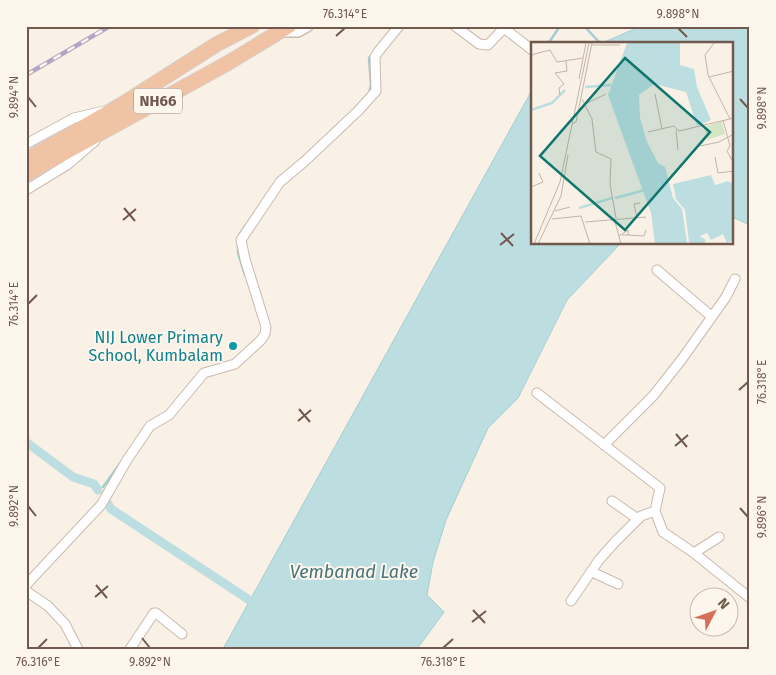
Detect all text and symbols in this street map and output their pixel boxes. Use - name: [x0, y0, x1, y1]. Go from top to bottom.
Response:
- text: 76.314°E: [323, 7, 367, 21]
- text: 9.898°N: [657, 7, 699, 21]
- inset map: [531, 42, 734, 245]
- text: 9.894°N: [7, 76, 21, 118]
- text: 9.898°N: [755, 87, 769, 129]
- road number: NH66: [134, 88, 182, 114]
- text: 76.314°E: [7, 282, 21, 326]
- place label: NIJ Lower Primary School, Kumbalam: [89, 328, 223, 365]
- marker: NIJ Lower Primary School, Kumbalam: [227, 340, 239, 352]
- text: 76.318°E: [755, 360, 769, 404]
- text: 9.892°N: [7, 485, 21, 527]
- text: 9.896°N: [755, 496, 769, 538]
- water label: Vembanad Lake: [290, 561, 418, 583]
- north arrow: [688, 588, 738, 638]
- text: N: [714, 595, 733, 613]
- text: 76.316°E: [16, 655, 60, 669]
- text: 9.892°N: [129, 655, 171, 669]
- text: 76.318°E: [421, 655, 465, 669]

